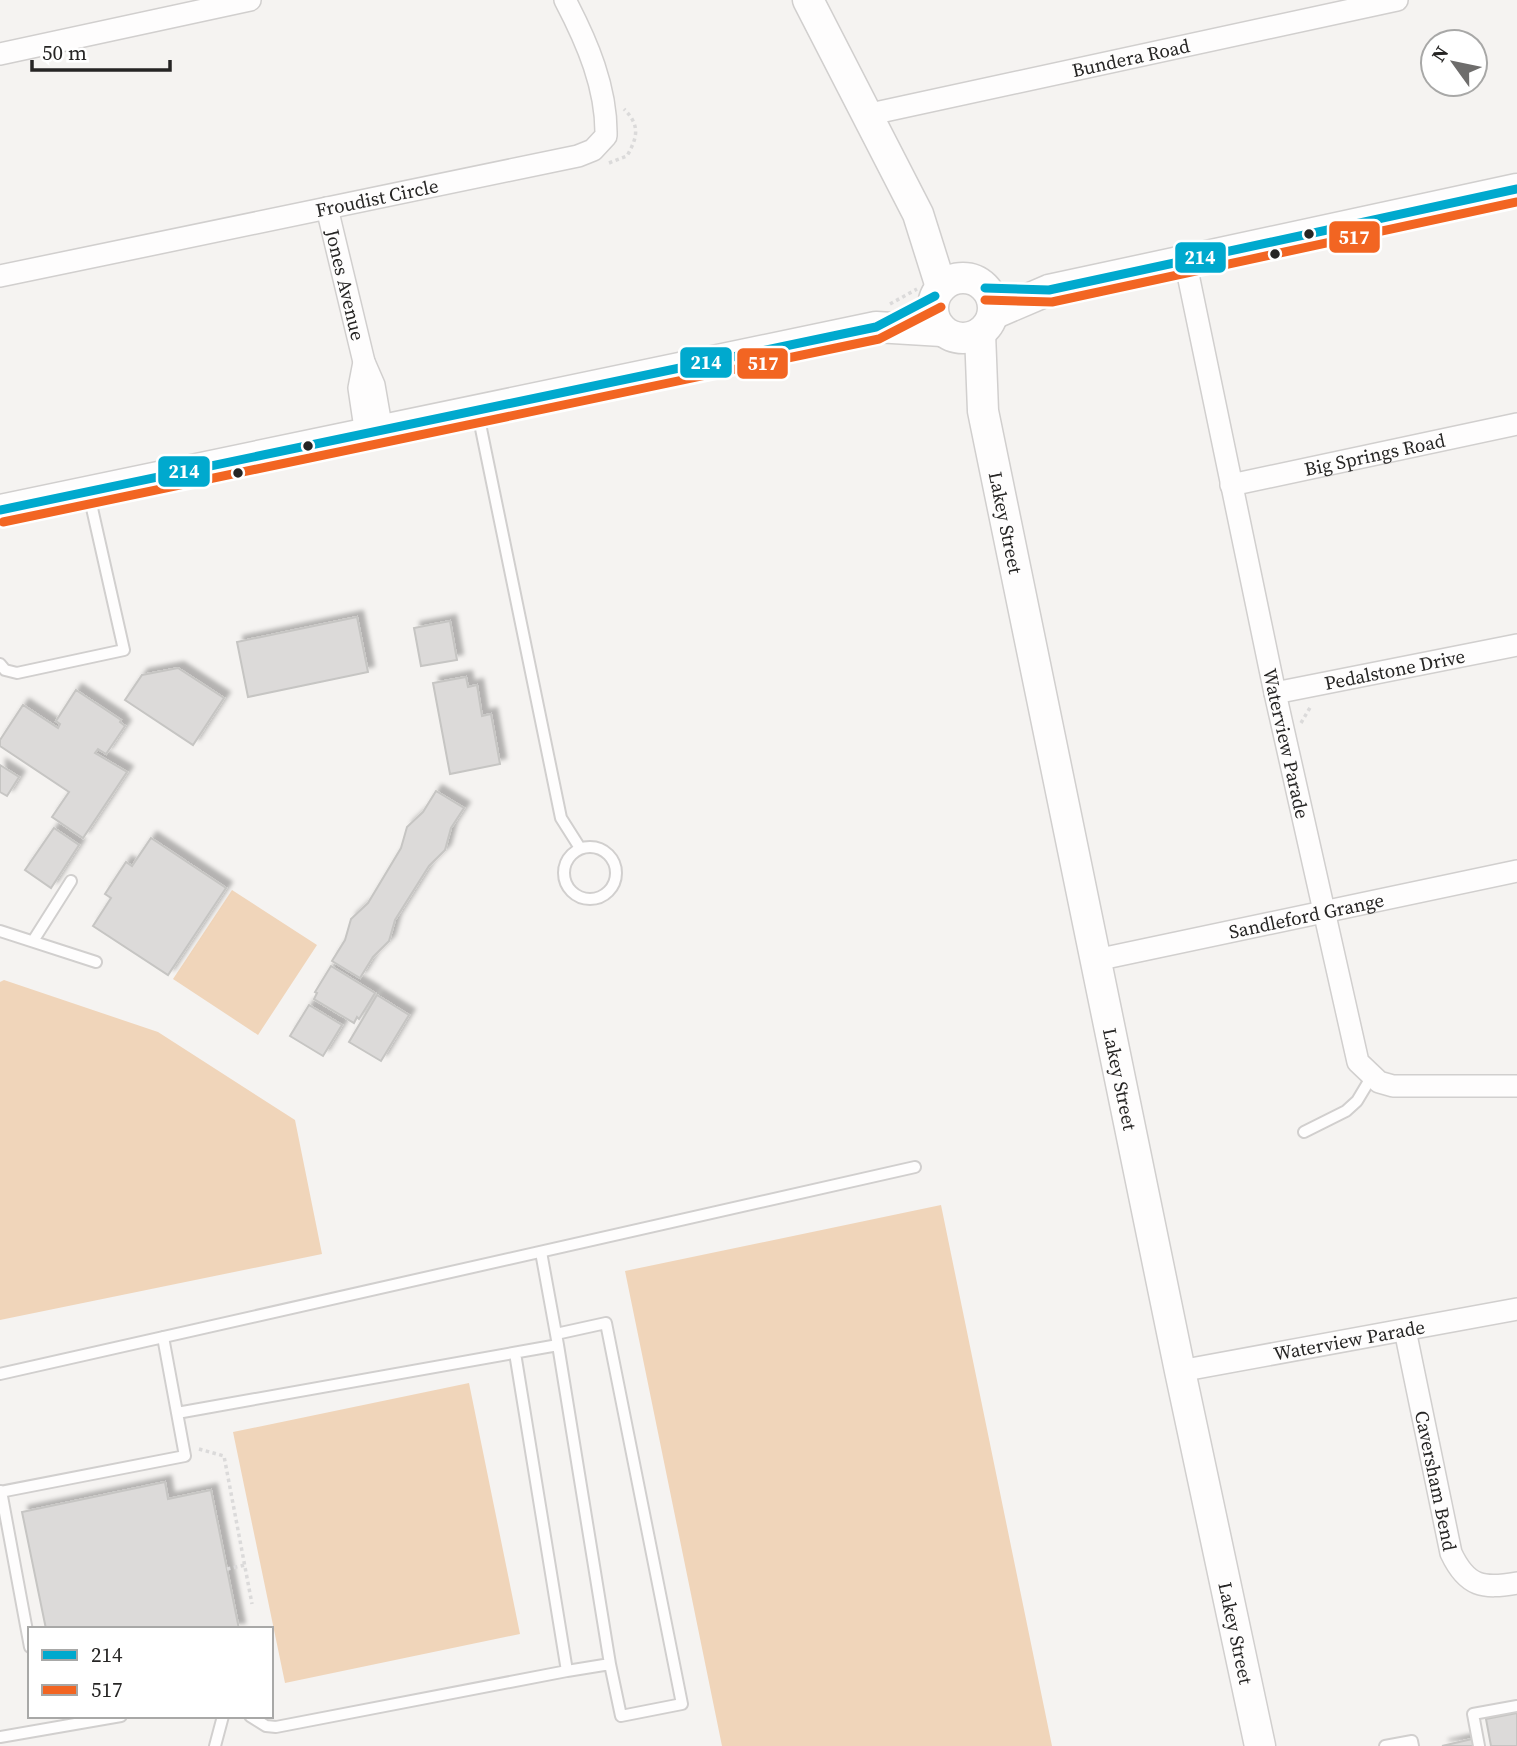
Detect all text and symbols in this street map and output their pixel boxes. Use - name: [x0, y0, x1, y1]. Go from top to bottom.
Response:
- scale bar: [32, 28, 170, 72]
- north arrow: [1419, 28, 1489, 98]
- street label: Bundera Road: [1070, 32, 1192, 83]
- text: 50 m: [42, 38, 87, 67]
- text: N: [1425, 41, 1455, 67]
- street label: Froudist Circle: [313, 172, 441, 223]
- line badge: 517: [1328, 220, 1381, 254]
- text: 517: [1339, 224, 1369, 250]
- street label: Jones Avenue: [319, 226, 371, 343]
- unlabelled marker: [1302, 227, 1316, 241]
- line badge: 214: [1174, 241, 1227, 274]
- text: 214: [1185, 244, 1215, 270]
- unlabelled marker: [1268, 247, 1282, 261]
- line badge: 214: [679, 346, 733, 379]
- line badge: 517: [736, 347, 789, 380]
- text: 214: [691, 349, 721, 375]
- text: 517: [748, 350, 778, 376]
- street label: Big Springs Road: [1302, 427, 1448, 482]
- unlabelled marker: [301, 439, 315, 453]
- line badge: 214: [157, 455, 211, 488]
- text: 214: [169, 458, 199, 484]
- unlabelled marker: [231, 466, 245, 480]
- street label: Lakey Street: [983, 469, 1029, 577]
- street label: Pedalstone Drive: [1322, 643, 1467, 696]
- street label: Waterview Parade: [1257, 666, 1316, 821]
- street label: Sandleford Grange: [1226, 886, 1386, 945]
- street label: Lakey Street: [1097, 1026, 1143, 1133]
- street label: Waterview Parade: [1271, 1313, 1427, 1367]
- street label: Caversham Bend: [1409, 1408, 1463, 1554]
- street label: Lakey Street: [1212, 1580, 1260, 1687]
- legend: [28, 1627, 273, 1718]
- text: 214: [91, 1640, 123, 1669]
- text: 517: [91, 1675, 123, 1704]

